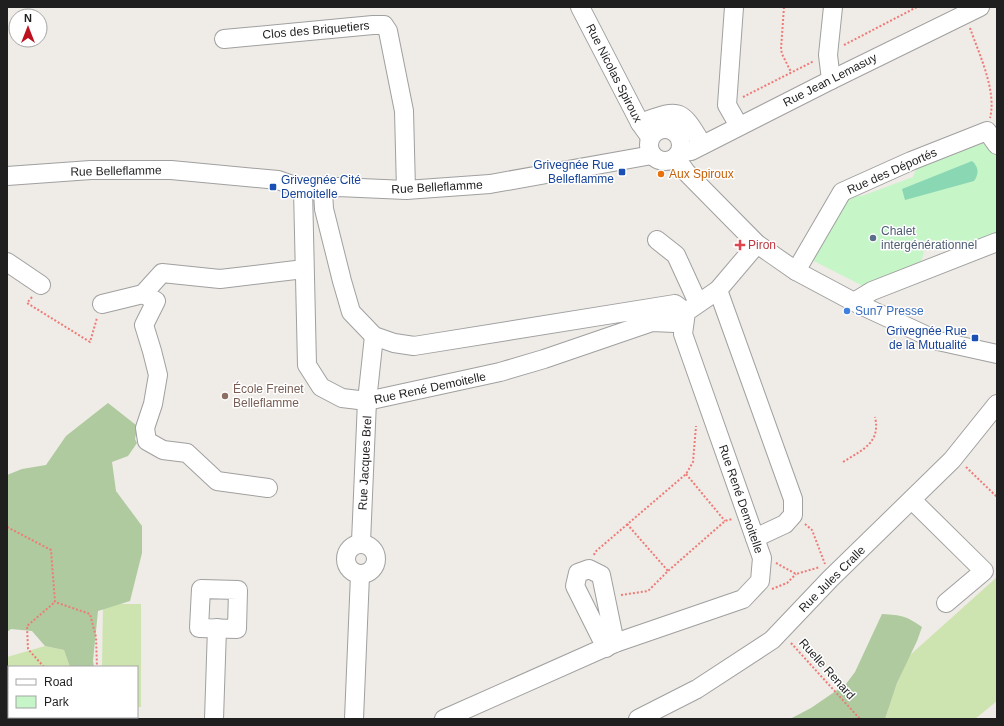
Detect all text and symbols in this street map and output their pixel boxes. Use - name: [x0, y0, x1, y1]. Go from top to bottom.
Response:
- north arrow: [8, 8, 48, 48]
- text: N: [24, 12, 32, 24]
- street label: Clos des Briquetiers: [262, 18, 370, 42]
- street label: Rue Nicolas Spiroux: [583, 21, 645, 125]
- street label: Rue Jean Lemasuy: [781, 50, 879, 110]
- street label: Rue des Déportés: [845, 145, 939, 197]
- place label: Grivegnée Rue Belleflamme: [533, 158, 614, 186]
- street label: Rue Belleflamme: [70, 163, 162, 179]
- marker: Grivegnée Rue Belleflamme: [617, 167, 627, 177]
- place label: Aux Spiroux: [669, 167, 734, 181]
- marker: Aux Spiroux: [656, 169, 666, 179]
- place label: Grivegnée Cité Demoitelle: [281, 173, 361, 201]
- street label: Rue Belleflamme: [391, 178, 483, 196]
- marker: Grivegnée Cité Demoitelle: [268, 182, 278, 192]
- place label: Chalet intergénérationnel: [881, 224, 977, 252]
- marker: Chalet intergénérationnel: [868, 233, 878, 243]
- place label: Piron: [748, 238, 776, 252]
- marker: Piron: [735, 240, 745, 250]
- place label: Sun7 Presse: [855, 304, 924, 318]
- marker: Sun7 Presse: [842, 306, 852, 316]
- place label: Grivegnée Rue de la Mutualité: [886, 324, 967, 352]
- marker: Grivegnée Rue de la Mutualité: [970, 333, 980, 343]
- street label: Rue René Demoitelle: [373, 369, 488, 407]
- place label: École Freinet Belleflamme: [233, 381, 304, 410]
- marker: École Freinet Belleflamme: [220, 391, 230, 401]
- street label: Rue Jacques Brel: [356, 415, 374, 511]
- street label: Rue René Demoitelle: [716, 443, 766, 556]
- street label: Rue Jules Cralle: [796, 543, 868, 615]
- street label: Ruelle Renard: [796, 636, 858, 702]
- legend: [8, 666, 138, 718]
- text: Road: [44, 675, 73, 689]
- text: Park: [44, 695, 70, 709]

